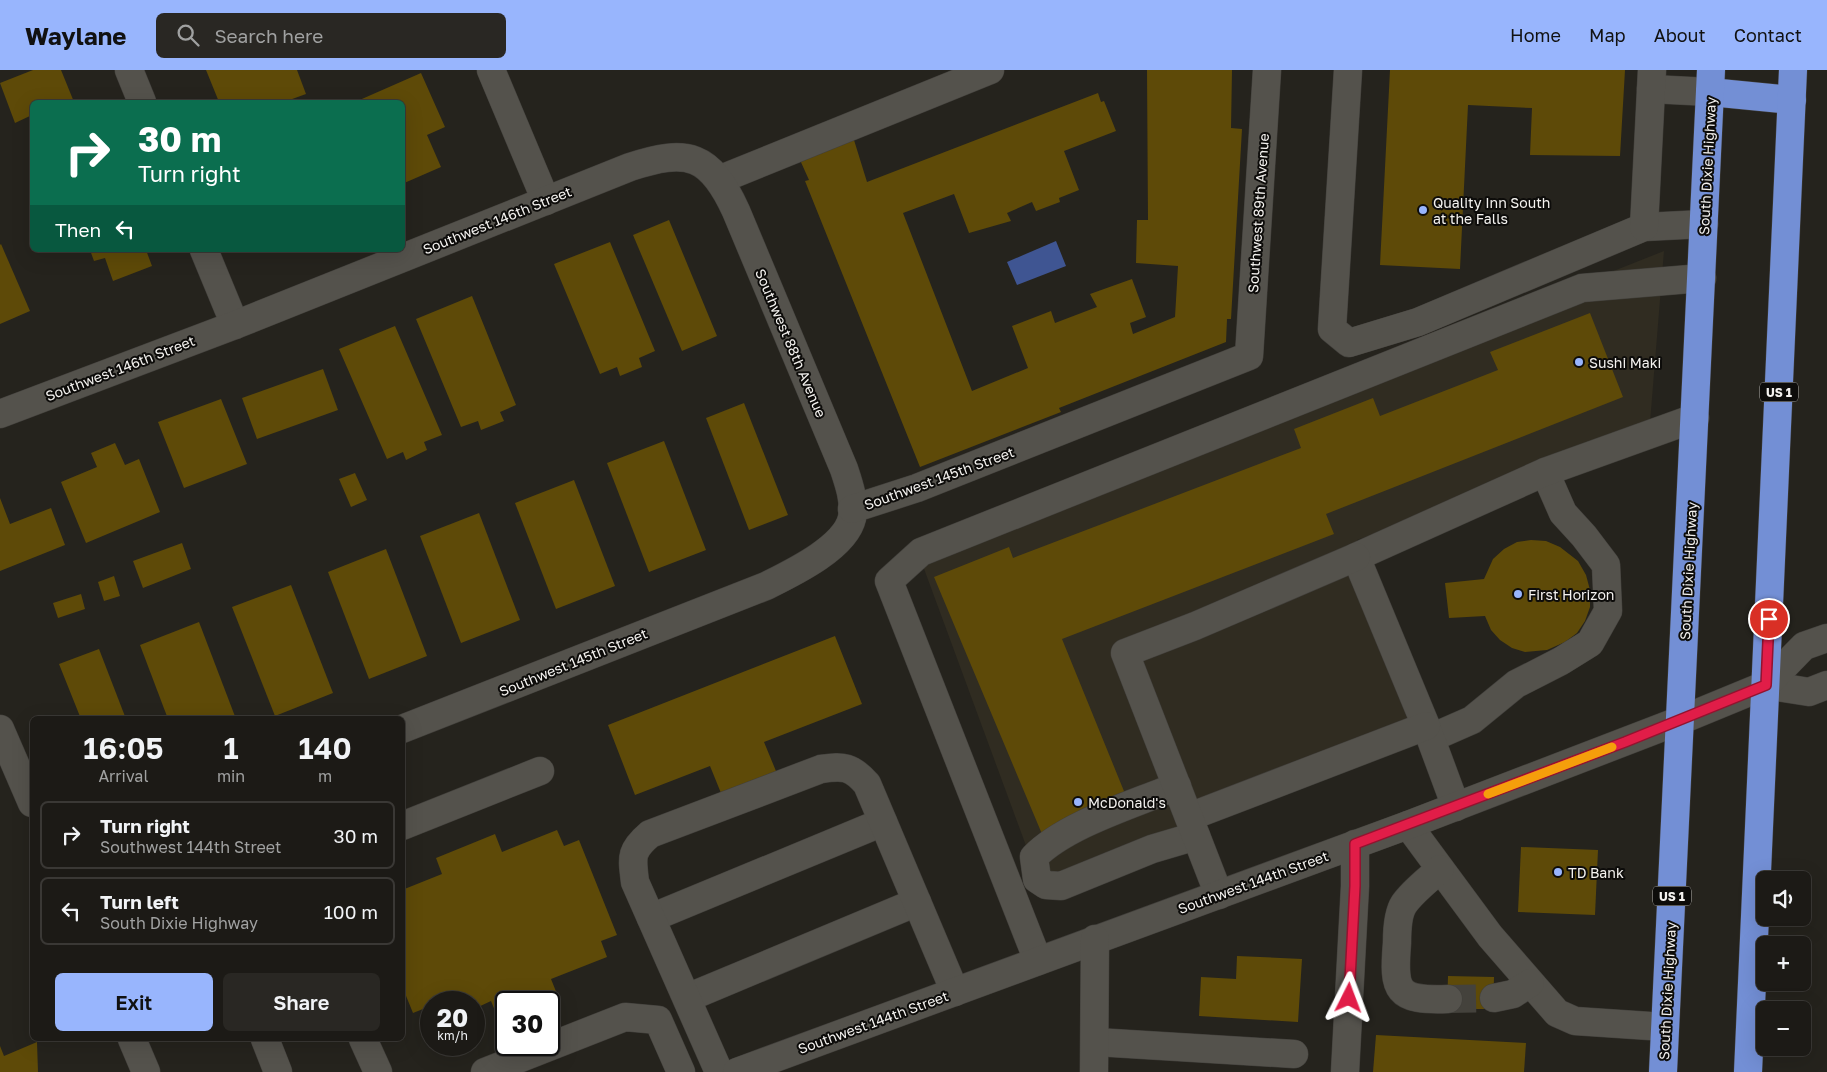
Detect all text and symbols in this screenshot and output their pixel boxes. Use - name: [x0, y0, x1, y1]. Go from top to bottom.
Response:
- search box: [156, 13, 506, 58]
- text: Waylane: [25, 21, 126, 50]
- icon: search: [174, 21, 202, 49]
- text: Search here: [214, 24, 323, 47]
- text: Home: [1510, 24, 1561, 46]
- text: Map: [1589, 24, 1626, 46]
- text: About: [1654, 24, 1706, 46]
- text: Contact: [1734, 24, 1802, 46]
- street label: South Dixie Highway: [1695, 96, 1719, 235]
- text: 30 m: [138, 118, 221, 160]
- icon: right: [55, 120, 120, 185]
- street label: Southwest 89th Avenue: [1244, 133, 1272, 293]
- text: Turn right: [138, 160, 241, 187]
- street label: Southwest 146th Street: [420, 182, 574, 258]
- place label: Quality Inn South at the Falls: [1433, 194, 1550, 227]
- marker: Quality Inn South at the Falls: [1417, 204, 1429, 216]
- icon: left: [111, 215, 139, 243]
- text: Then: [55, 218, 101, 241]
- street label: Southwest 88th Avenue: [752, 266, 830, 420]
- street label: Southwest 146th Street: [43, 332, 197, 404]
- place label: Sushi Maki: [1589, 354, 1661, 371]
- marker: Sushi Maki: [1573, 356, 1585, 368]
- road number: US 1: [1760, 383, 1798, 402]
- street label: Southwest 145th Street: [862, 443, 1016, 513]
- street label: South Dixie Highway: [1676, 501, 1700, 640]
- place label: First Horizon: [1528, 586, 1614, 603]
- marker: First Horizon: [1512, 588, 1524, 600]
- pin: [1748, 598, 1790, 640]
- icon: arrive: [1755, 605, 1783, 633]
- street label: Southwest 145th Street: [496, 624, 650, 700]
- text: 16:05: [83, 730, 164, 766]
- text: 1: [223, 730, 239, 766]
- text: 140: [299, 730, 352, 766]
- text: Arrival: [98, 766, 149, 786]
- text: min: [217, 766, 245, 786]
- text: m: [318, 766, 332, 786]
- place label: McDonald's: [1088, 794, 1166, 811]
- marker: McDonald's: [1072, 796, 1084, 808]
- text: Turn right: [100, 814, 190, 837]
- icon: right: [57, 821, 85, 849]
- text: 30 m: [334, 824, 378, 847]
- text: Southwest 144th Street: [100, 837, 281, 857]
- street label: Southwest 144th Street: [1175, 847, 1331, 917]
- place label: TD Bank: [1568, 864, 1624, 881]
- marker: TD Bank: [1552, 866, 1564, 878]
- map controls: [1756, 871, 1811, 1056]
- button: sound: [1756, 871, 1811, 926]
- road number: US 1: [1653, 886, 1691, 906]
- text: Turn left: [100, 890, 179, 913]
- icon: left: [57, 897, 85, 925]
- text: 100 m: [324, 900, 378, 923]
- text: South Dixie Highway: [100, 913, 258, 933]
- street label: South Dixie Highway: [1655, 921, 1679, 1060]
- button: +: [1756, 936, 1811, 991]
- position arrow: [1322, 971, 1374, 1023]
- button: Exit: [55, 973, 213, 1031]
- button: Share: [223, 973, 380, 1031]
- street label: Southwest 144th Street: [795, 987, 951, 1057]
- speed limit sign: 30: [495, 991, 560, 1056]
- button: −: [1756, 1001, 1811, 1056]
- text: 20: [437, 1002, 468, 1033]
- text: km/h: [437, 1028, 468, 1043]

